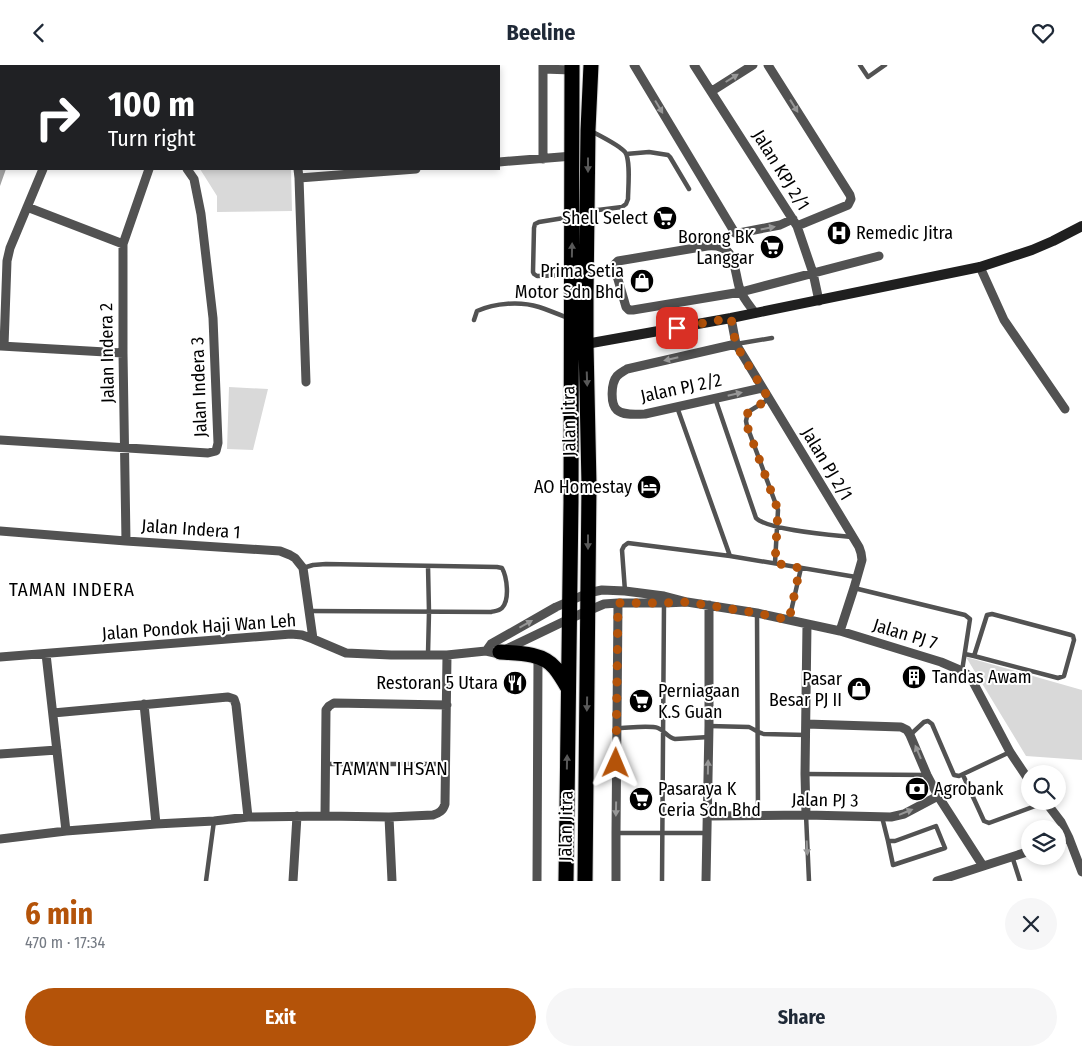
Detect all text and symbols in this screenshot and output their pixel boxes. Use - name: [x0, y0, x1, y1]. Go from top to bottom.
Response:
- icon: back: [25, 19, 53, 47]
- text: Beeline: [507, 19, 576, 46]
- icon: heart: [1029, 19, 1057, 47]
- one-way arrow: [726, 73, 739, 83]
- text: 100 m: [108, 83, 195, 125]
- icon: right: [25, 85, 90, 150]
- one-way arrow: [654, 100, 663, 113]
- one-way arrow: [789, 100, 798, 113]
- text: Turn right: [108, 125, 196, 152]
- street label: Jalan KPJ 2/1: [748, 126, 814, 214]
- one-way arrow: [584, 157, 592, 173]
- supermarket icon: Shell Select: [652, 205, 678, 231]
- place label: Shell Select: [562, 207, 648, 229]
- hospital icon: Remedic Jitra: [826, 220, 852, 246]
- place label: Remedic Jitra: [856, 222, 953, 244]
- one-way arrow: [760, 223, 776, 231]
- place label: Borong BK Langgar: [678, 226, 755, 269]
- supermarket icon: Borong BK Langgar: [759, 234, 785, 260]
- one-way arrow: [568, 242, 576, 258]
- place label: Prima Setia Motor Sdn Bhd: [515, 260, 624, 303]
- shop icon: Prima Setia Motor Sdn Bhd: [629, 268, 655, 294]
- street label: Jalan Indera 2: [95, 303, 119, 403]
- pin: [656, 307, 698, 349]
- icon: arrive: [663, 314, 691, 342]
- street label: Jalan Indera 3: [186, 336, 212, 438]
- one-way arrow: [664, 355, 679, 363]
- street label: Jalan PJ 2/2: [638, 369, 724, 407]
- one-way arrow: [583, 372, 591, 388]
- street label: Jalan Jitra: [557, 385, 581, 457]
- one-way arrow: [727, 390, 742, 398]
- street label: Jalan PJ 2/1: [797, 424, 857, 504]
- hotel icon: AO Homestay: [636, 474, 662, 500]
- place label: AO Homestay: [534, 476, 632, 498]
- street label: Jalan Indera 1: [141, 515, 241, 543]
- one-way arrow: [584, 534, 592, 550]
- district label: TAMAN INDERA: [9, 578, 135, 601]
- street label: Jalan Pondok Haji Wan Leh: [101, 609, 297, 645]
- street label: Jalan PJ 7: [870, 614, 940, 654]
- one-way arrow: [519, 620, 533, 628]
- building icon: Tandas Awam: [901, 664, 927, 690]
- place label: Tandas Awam: [932, 666, 1032, 688]
- place label: Pasar Besar PJ II: [769, 668, 843, 711]
- restaurant icon: Restoran 5 Utara: [502, 670, 528, 696]
- place label: Restoran 5 Utara: [376, 672, 498, 694]
- shop icon: Pasar Besar PJ II: [846, 676, 872, 702]
- place label: Perniagaan K.S Guan: [658, 680, 740, 723]
- supermarket icon: Perniagaan K.S Guan: [628, 688, 654, 714]
- one-way arrow: [583, 697, 591, 713]
- position arrow: [589, 736, 641, 788]
- one-way arrow: [913, 745, 921, 759]
- one-way arrow: [563, 754, 571, 770]
- district label: TAMAN IHSAN: [333, 757, 449, 780]
- one-way arrow: [704, 759, 712, 775]
- map controls: [1021, 765, 1066, 865]
- button: search: [1021, 765, 1066, 810]
- bank icon: Agrobank: [904, 776, 930, 802]
- place label: Pasaraya K Ceria Sdn Bhd: [658, 778, 761, 821]
- place label: Agrobank: [934, 778, 1004, 800]
- supermarket icon: Pasaraya K Ceria Sdn Bhd: [628, 786, 654, 812]
- street label: Jalan PJ 3: [791, 788, 859, 812]
- street label: Jalan Jitra: [554, 790, 578, 862]
- one-way arrow: [612, 801, 620, 817]
- one-way arrow: [899, 808, 914, 816]
- button: layers: [1021, 820, 1066, 865]
- one-way arrow: [804, 840, 812, 856]
- text: 6 min: [25, 896, 93, 932]
- button: close: [1005, 898, 1057, 950]
- text: 470 m · 17:34: [25, 933, 105, 952]
- button: Exit: [25, 988, 536, 1046]
- button: Share: [546, 988, 1057, 1046]

